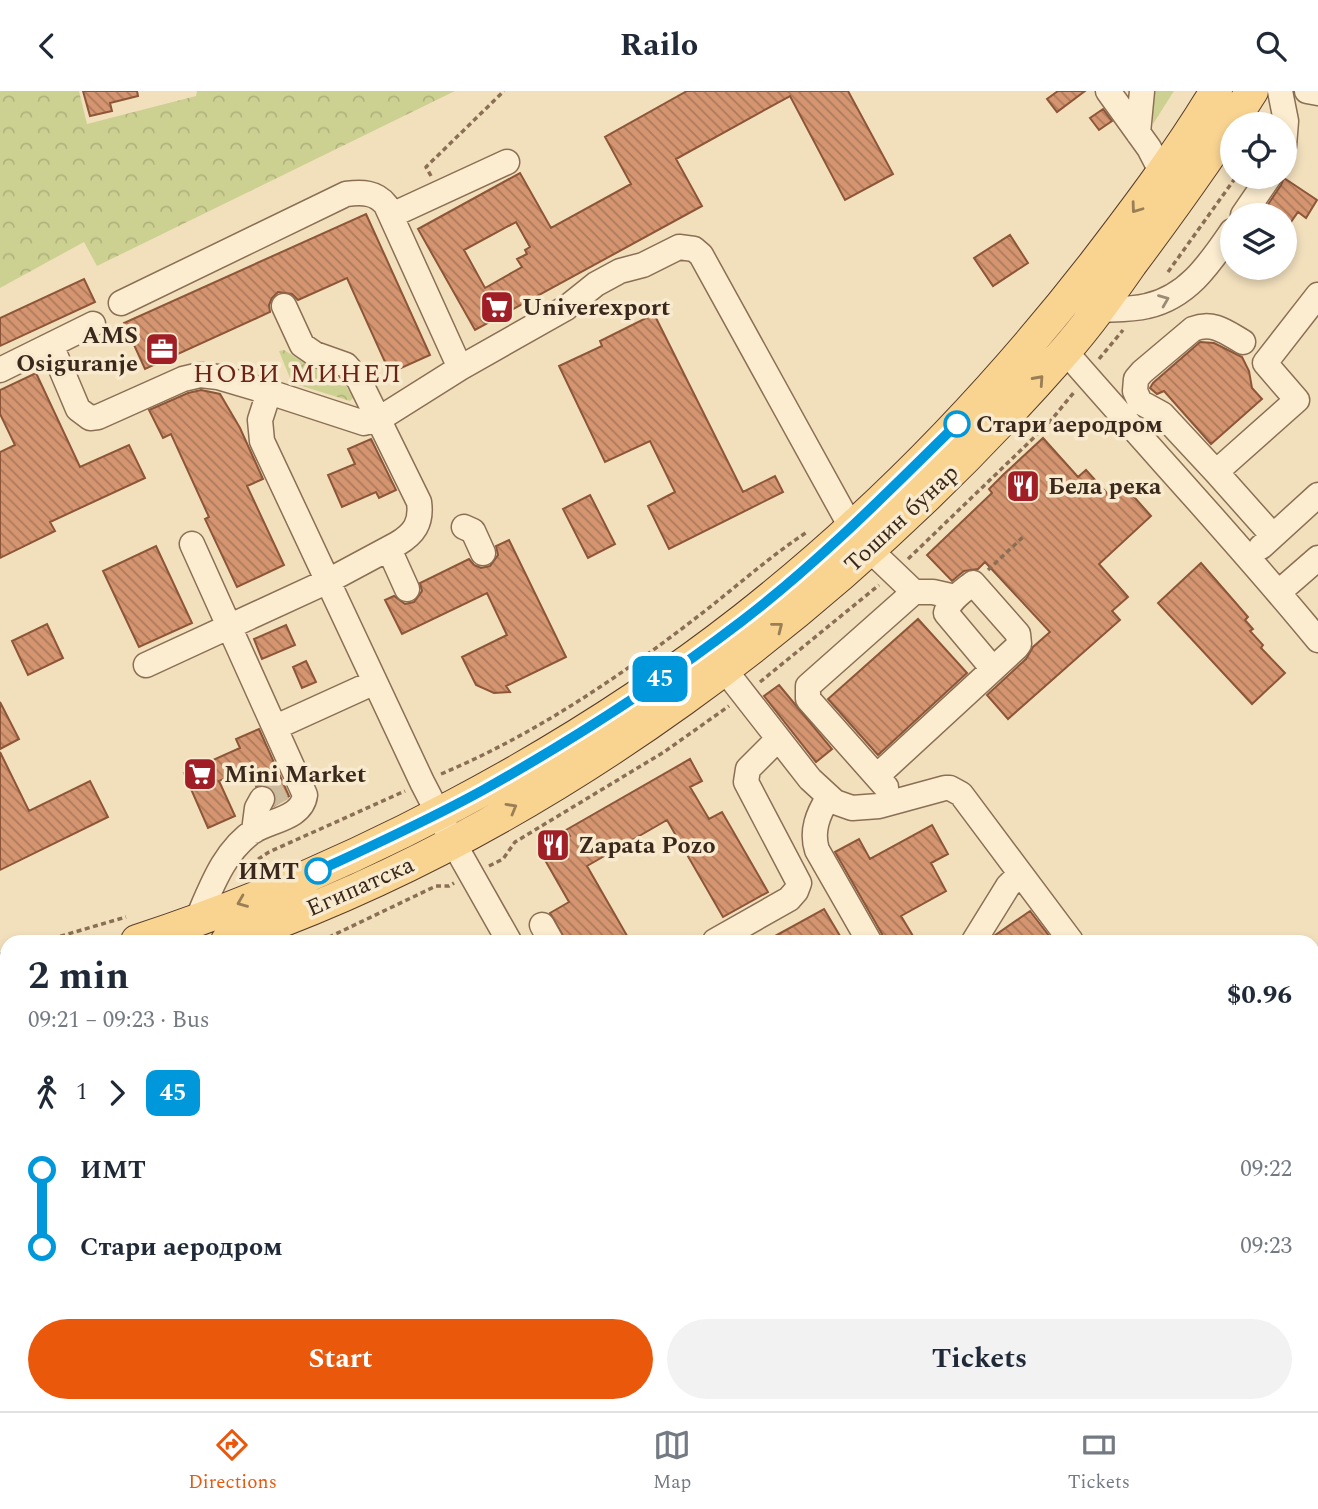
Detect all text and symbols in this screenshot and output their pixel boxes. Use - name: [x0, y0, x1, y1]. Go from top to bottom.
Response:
- text: Railo: [620, 21, 698, 70]
- icon: back: [28, 27, 66, 65]
- icon: search: [1252, 27, 1290, 65]
- map controls: [1220, 112, 1297, 280]
- button: locate: [1220, 112, 1297, 189]
- one-way arrow: [1132, 200, 1145, 213]
- button: layers: [1220, 203, 1297, 280]
- supermarket icon: Univerexport: [478, 288, 516, 326]
- place label: Univerexport: [522, 290, 670, 326]
- one-way arrow: [1157, 294, 1170, 308]
- place label: AMS Osiguranje: [16, 318, 138, 382]
- office icon: AMS Osiguranje: [143, 330, 181, 368]
- district label: НОВИ МИНЕЛ: [193, 354, 403, 394]
- one-way arrow: [1030, 375, 1043, 388]
- place label: Стари аеродром: [976, 407, 1163, 443]
- marker: Стари аеродром: [944, 411, 970, 437]
- street label: Тошин бунар: [836, 456, 967, 582]
- restaurant icon: Бела река: [1004, 467, 1042, 505]
- place label: Бела река: [1048, 469, 1162, 505]
- one-way arrow: [770, 622, 783, 635]
- line badge: 45: [628, 656, 692, 702]
- text: 45: [647, 661, 673, 697]
- supermarket icon: Mini Market: [181, 755, 219, 793]
- place label: Mini Market: [224, 757, 366, 793]
- one-way arrow: [505, 803, 517, 816]
- restaurant icon: Zapata Pozo: [534, 826, 572, 864]
- place label: Zapata Pozo: [578, 828, 716, 864]
- street label: Египатска: [301, 847, 420, 927]
- place label: ИМТ: [238, 854, 299, 890]
- marker: ИМТ: [305, 858, 331, 884]
- one-way arrow: [237, 894, 249, 908]
- text: 2 min: [28, 948, 129, 1006]
- text: $0.96: [1227, 975, 1292, 1015]
- text: 09:21 – 09:23 · Bus: [28, 1003, 210, 1038]
- icon: walk: [28, 1074, 66, 1112]
- icon: forward: [98, 1074, 136, 1112]
- text: 1: [76, 1075, 88, 1110]
- text: 45: [160, 1075, 186, 1111]
- text: ИМТ: [80, 1150, 146, 1190]
- text: 09:22: [1240, 1152, 1292, 1187]
- text: Стари аеродром: [80, 1227, 282, 1267]
- text: 09:23: [1240, 1229, 1292, 1264]
- button: Start: [28, 1319, 653, 1399]
- button: Tickets: [667, 1319, 1292, 1399]
- tab: Directions: [188, 1426, 277, 1497]
- tab: Map: [653, 1426, 691, 1497]
- tab: Tickets: [1068, 1426, 1130, 1497]

